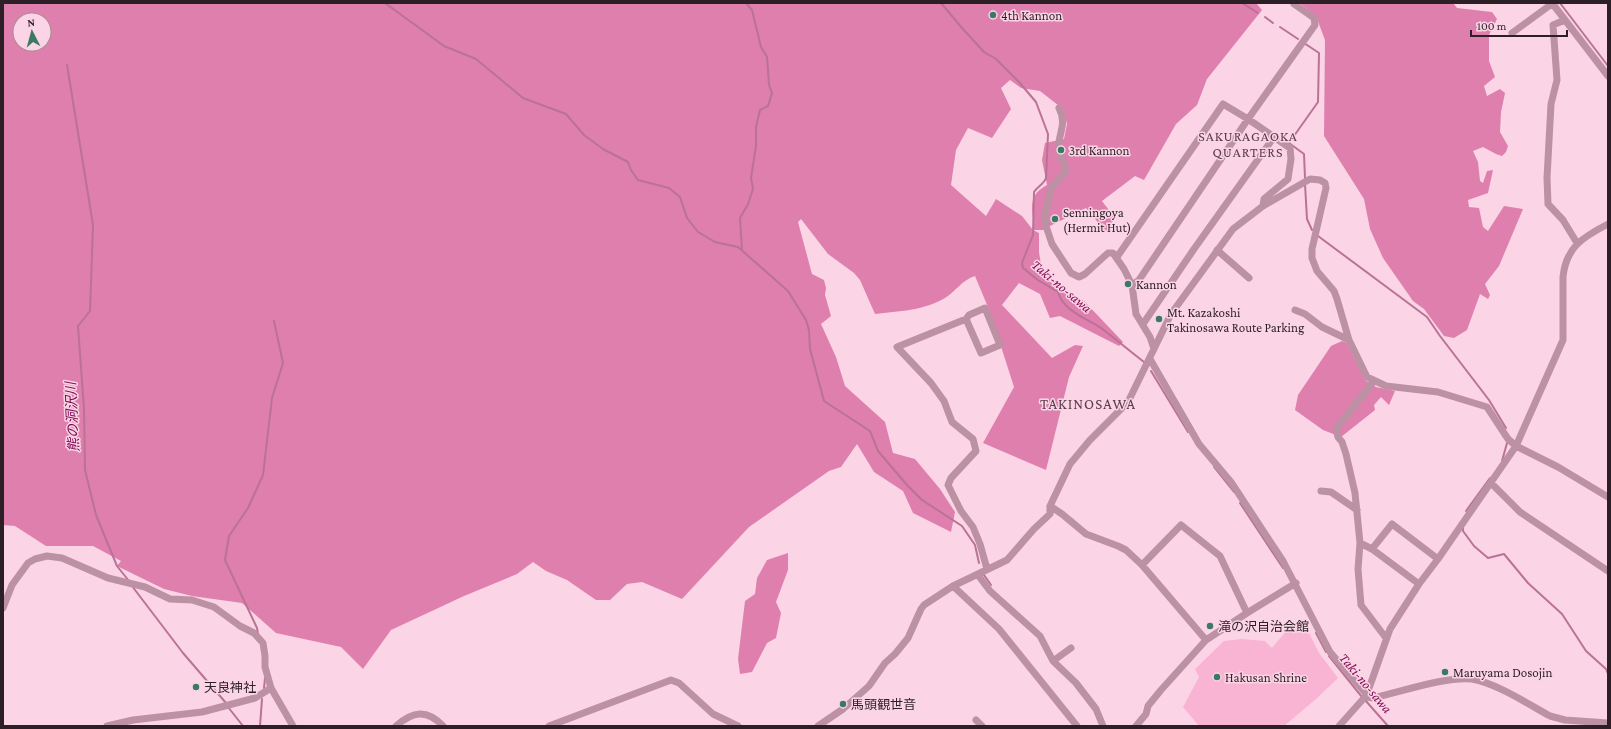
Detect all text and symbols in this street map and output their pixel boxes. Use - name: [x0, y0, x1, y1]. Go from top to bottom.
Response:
- place label: 4th Kannon: [1001, 8, 1062, 23]
- marker: 4th Kannon: [988, 10, 998, 20]
- north arrow: [12, 12, 52, 52]
- scale bar: [1471, 12, 1567, 38]
- text: N: [27, 16, 36, 28]
- text: 100 m: [1477, 19, 1507, 33]
- district label: SAKURAGAOKA QUARTERS: [1198, 128, 1298, 160]
- place label: 3rd Kannon: [1069, 143, 1130, 158]
- marker: 3rd Kannon: [1056, 145, 1066, 155]
- place label: Senningoya (Hermit Hut): [1063, 205, 1131, 236]
- marker: Senningoya (Hermit Hut): [1050, 214, 1060, 224]
- water label: Taki-no-sawa: [1029, 256, 1096, 316]
- place label: Kannon: [1136, 277, 1177, 292]
- marker: Kannon: [1123, 279, 1133, 289]
- place label: Mt. Kazakoshi Takinosawa Route Parking: [1167, 305, 1305, 335]
- marker: Mt. Kazakoshi Takinosawa Route Parking: [1154, 314, 1164, 324]
- water label: 熊の洞沢川: [62, 380, 82, 452]
- district label: TAKINOSAWA: [1040, 396, 1136, 412]
- place label: 滝の沢自治会館: [1218, 619, 1309, 634]
- marker: 滝の沢自治会館: [1205, 621, 1215, 631]
- water label: Taki-no-sawa: [1336, 650, 1396, 717]
- place label: Maruyama Dosojin: [1453, 665, 1552, 681]
- marker: Maruyama Dosojin: [1440, 667, 1450, 677]
- place label: Hakusan Shrine: [1225, 670, 1307, 685]
- marker: Hakusan Shrine: [1212, 672, 1222, 682]
- place label: 天良神社: [204, 680, 256, 695]
- marker: 天良神社: [191, 682, 201, 692]
- place label: 馬頭観世音: [851, 697, 916, 712]
- marker: 馬頭観世音: [838, 699, 848, 709]

